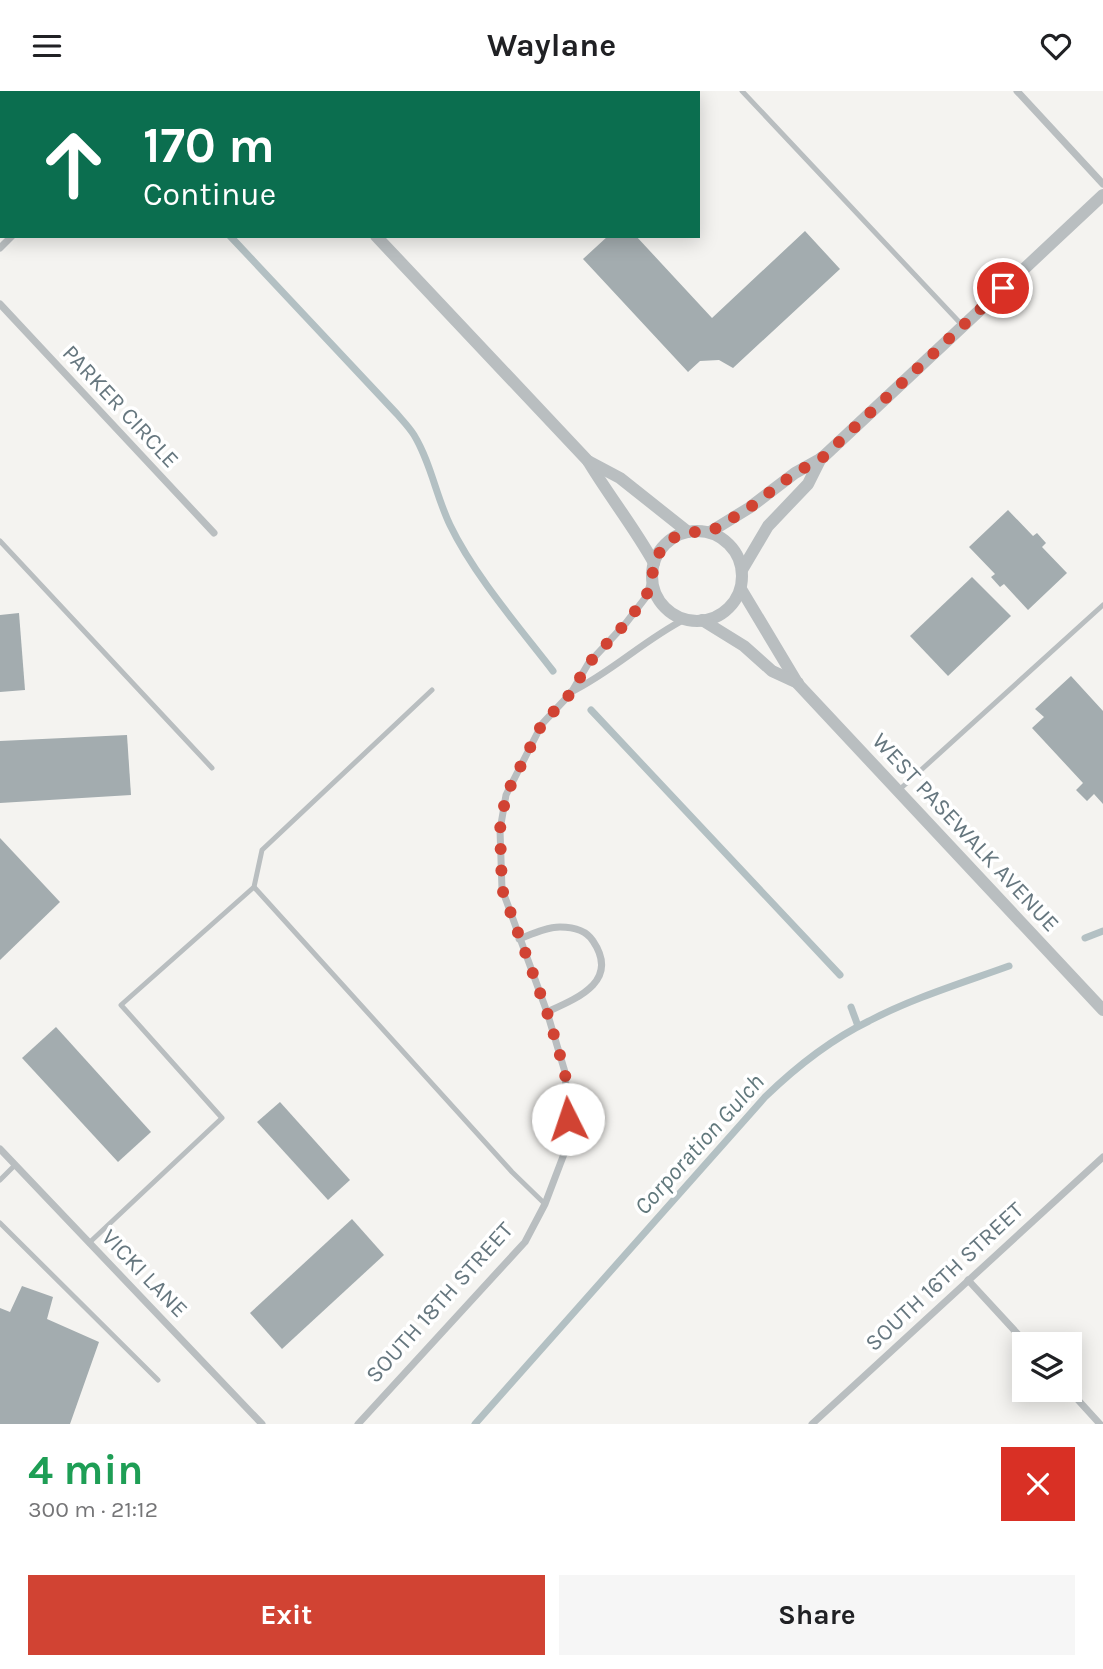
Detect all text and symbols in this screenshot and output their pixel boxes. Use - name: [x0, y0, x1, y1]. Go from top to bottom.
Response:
- icon: menu: [28, 27, 66, 65]
- text: Waylane: [487, 27, 616, 64]
- icon: heart: [1037, 27, 1075, 65]
- text: 170 m: [143, 117, 275, 174]
- icon: ahead: [28, 119, 119, 210]
- text: Continue: [143, 176, 276, 213]
- pin: [973, 258, 1033, 318]
- icon: arrive: [984, 269, 1022, 307]
- street label: PARKER CIRCLE: [57, 339, 184, 473]
- street label: WEST PASEWALK AVENUE: [867, 727, 1065, 937]
- water label: Corporation Gulch: [628, 1068, 770, 1220]
- position arrow: [531, 1082, 605, 1156]
- street label: SOUTH 16TH STREET: [860, 1196, 1029, 1357]
- street label: SOUTH 18TH STREET: [360, 1216, 519, 1388]
- street label: VICKI LANE: [96, 1224, 193, 1323]
- map controls: [1012, 1332, 1082, 1402]
- button: layers: [1012, 1332, 1082, 1402]
- text: 4 min: [28, 1445, 143, 1495]
- button: close: [1001, 1447, 1075, 1521]
- text: 300 m · 21:12: [28, 1496, 158, 1523]
- button: Exit: [28, 1575, 545, 1655]
- button: Share: [559, 1575, 1075, 1655]

